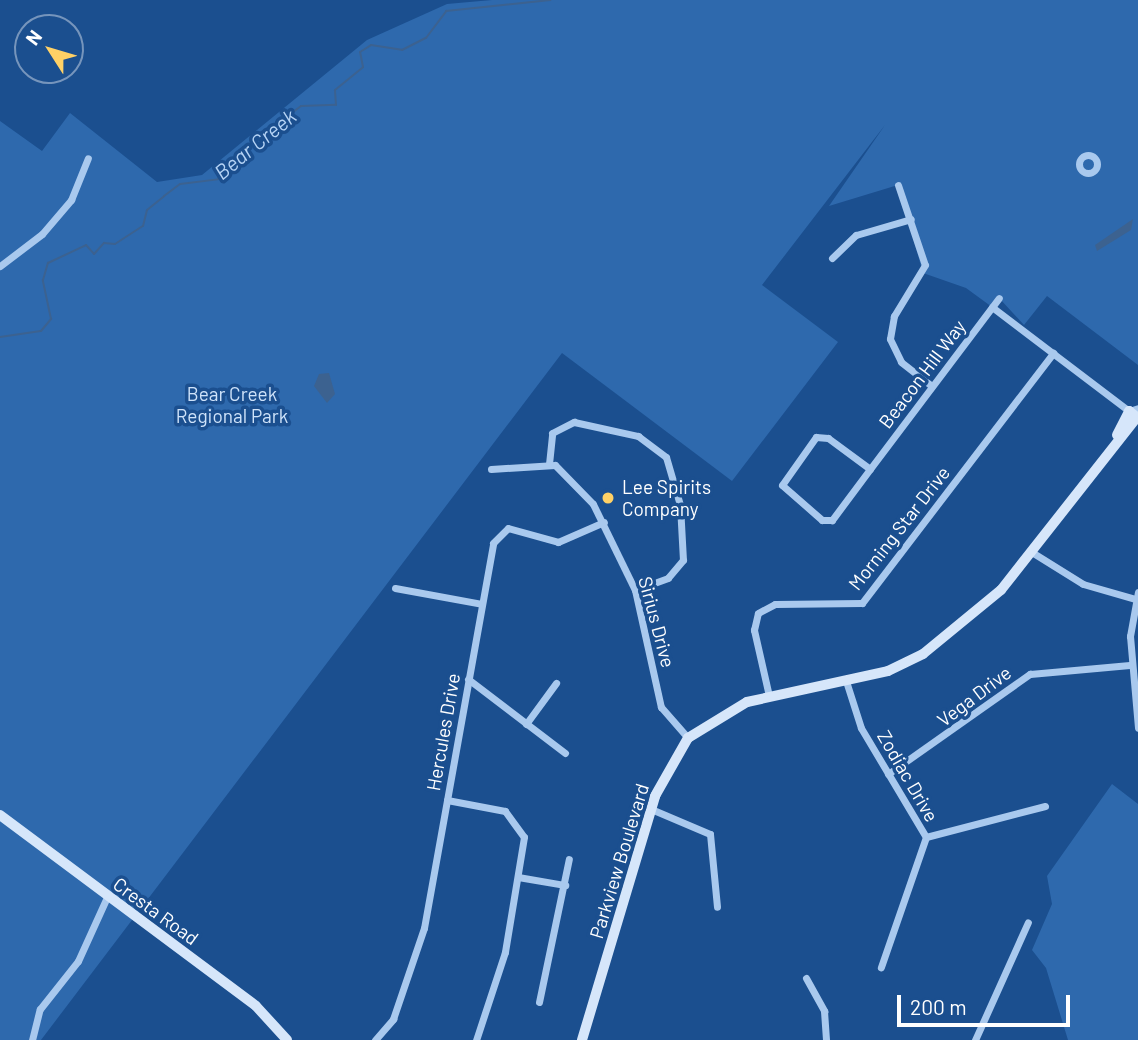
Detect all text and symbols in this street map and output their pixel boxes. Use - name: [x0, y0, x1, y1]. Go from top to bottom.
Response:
- north arrow: [14, 14, 84, 84]
- text: N: [20, 25, 46, 49]
- water label: Bear Creek: [209, 103, 301, 185]
- street label: Beacon Hill Way: [874, 315, 970, 433]
- park label: Bear Creek Regional Park: [176, 383, 288, 427]
- street label: Morning Star Drive: [844, 462, 954, 594]
- place label: Lee Spirits Company: [622, 476, 711, 520]
- marker: Lee Spirits Company: [600, 490, 616, 506]
- street label: Sirius Drive: [634, 574, 680, 670]
- street label: Vega Drive: [933, 661, 1015, 731]
- street label: Hercules Drive: [421, 671, 465, 793]
- street label: Zodiac Drive: [873, 726, 943, 826]
- street label: Parkview Boulevard: [585, 781, 653, 941]
- street label: Cresta Road: [109, 872, 203, 950]
- scale bar: [900, 981, 1073, 1025]
- text: 200 m: [910, 994, 967, 1019]

